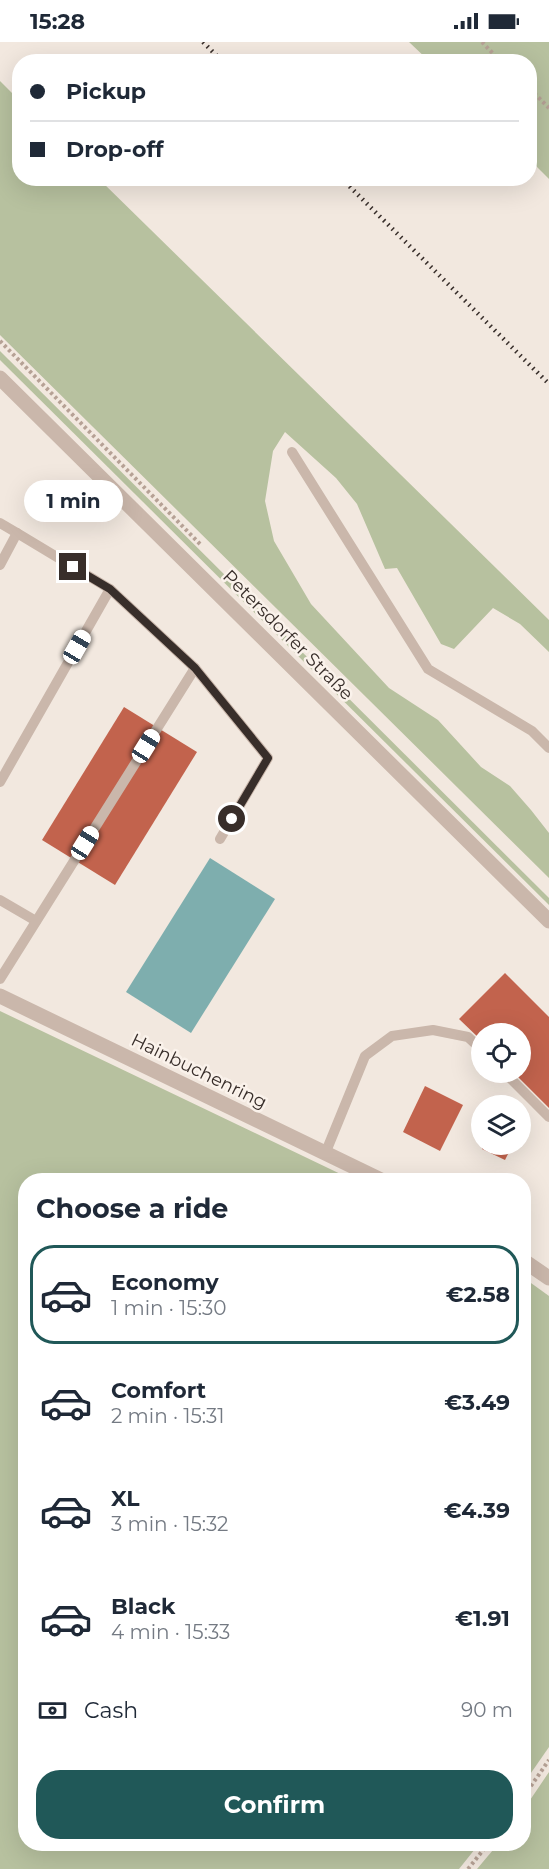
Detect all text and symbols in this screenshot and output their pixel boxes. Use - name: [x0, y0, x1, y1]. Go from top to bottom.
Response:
- text: 15:28: [30, 8, 85, 35]
- text: Pickup: [66, 78, 146, 105]
- text: Drop-off: [66, 136, 164, 163]
- callout: 1 min: [23, 480, 122, 522]
- text: 1 min: [46, 489, 101, 513]
- route end: [59, 553, 86, 580]
- street label: Petersdorfer Straße: [218, 565, 358, 705]
- car: [60, 627, 94, 667]
- car: [129, 726, 163, 766]
- route start: [218, 805, 245, 832]
- car: [68, 823, 102, 863]
- map controls: [471, 1023, 531, 1155]
- button: locate: [471, 1023, 531, 1083]
- street label: Hainbuchenring: [128, 1029, 270, 1113]
- button: layers: [471, 1095, 531, 1155]
- text: Choose a ride: [36, 1192, 228, 1225]
- icon: car: [39, 1268, 93, 1322]
- text: Economy: [111, 1269, 219, 1296]
- text: €2.58: [446, 1281, 510, 1308]
- text: 1 min · 15:30: [111, 1296, 226, 1320]
- icon: car: [39, 1376, 93, 1430]
- text: Comfort: [111, 1377, 206, 1404]
- text: €3.49: [444, 1389, 510, 1416]
- text: 2 min · 15:31: [111, 1404, 225, 1428]
- icon: car: [39, 1484, 93, 1538]
- text: XL: [111, 1485, 140, 1512]
- text: €4.39: [444, 1497, 510, 1524]
- text: 3 min · 15:32: [111, 1512, 228, 1536]
- icon: car: [39, 1592, 93, 1646]
- text: Black: [111, 1593, 175, 1620]
- text: €1.91: [455, 1605, 510, 1632]
- text: 4 min · 15:33: [111, 1620, 230, 1644]
- icon: cash: [36, 1694, 69, 1727]
- text: Cash: [84, 1697, 138, 1724]
- text: 90 m: [461, 1698, 513, 1722]
- button: Confirm: [36, 1770, 513, 1839]

